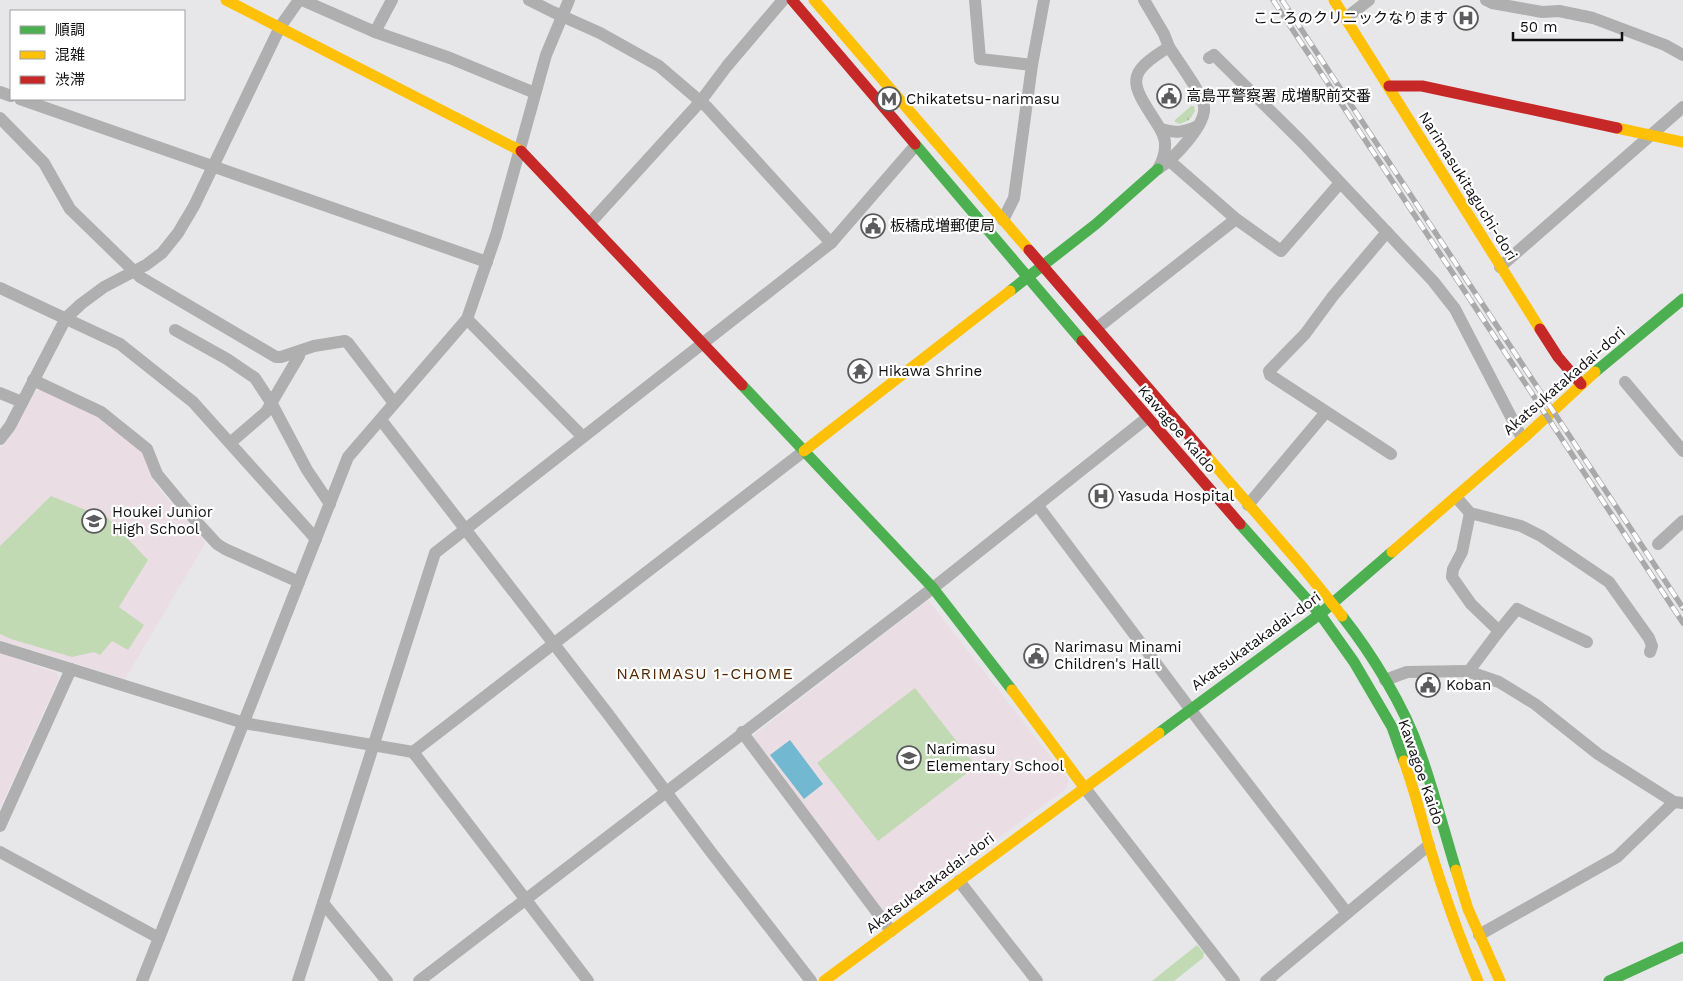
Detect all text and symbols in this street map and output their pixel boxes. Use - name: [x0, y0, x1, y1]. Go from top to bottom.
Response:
- hospital icon: こころのクリニックなります: [1453, 5, 1479, 31]
- place label: こころのクリニックなります: [1253, 9, 1448, 27]
- legend: [10, 10, 185, 100]
- scale bar: [1513, 10, 1622, 42]
- text: 50 m: [1520, 18, 1557, 36]
- text: 順調: [55, 21, 85, 39]
- text: 混雑: [55, 46, 85, 64]
- text: 渋滞: [55, 71, 85, 89]
- public building icon: 高島平警察署 成増駅前交番: [1156, 83, 1182, 109]
- metro station icon: Chikatetsu-narimasu: [876, 86, 902, 112]
- place label: 高島平警察署 成増駅前交番: [1186, 87, 1371, 105]
- place label: Chikatetsu-narimasu: [906, 90, 1060, 108]
- street label: Narimasukitaguchi-dori: [1415, 108, 1521, 264]
- public building icon: 板橋成増郵便局: [860, 213, 886, 239]
- place label: 板橋成増郵便局: [890, 217, 995, 235]
- street label: Akatsukatakadai-dori: [1499, 323, 1629, 439]
- temple icon: Hikawa Shrine: [847, 358, 873, 384]
- place label: Hikawa Shrine: [878, 362, 982, 380]
- street label: Kawagoe Kaido: [1134, 382, 1220, 476]
- hospital icon: Yasuda Hospital: [1088, 483, 1114, 509]
- place label: Yasuda Hospital: [1118, 487, 1235, 505]
- place label: Houkei Junior High School: [112, 503, 213, 538]
- school or university icon: Houkei Junior High School: [81, 508, 107, 534]
- street label: Akatsukatakadai-dori: [1188, 588, 1324, 694]
- place label: Narimasu Minami Children's Hall: [1054, 638, 1181, 673]
- public building icon: Narimasu Minami Children's Hall: [1023, 643, 1049, 669]
- district label: NARIMASU 1-CHOME: [616, 664, 794, 683]
- public building icon: Koban: [1415, 672, 1441, 698]
- place label: Koban: [1446, 676, 1491, 694]
- street label: Kawagoe Kaido: [1395, 717, 1447, 827]
- place label: Narimasu Elementary School: [926, 740, 1065, 775]
- school or university icon: Narimasu Elementary School: [896, 745, 922, 771]
- street label: Akatsukatakadai-dori: [862, 829, 998, 937]

